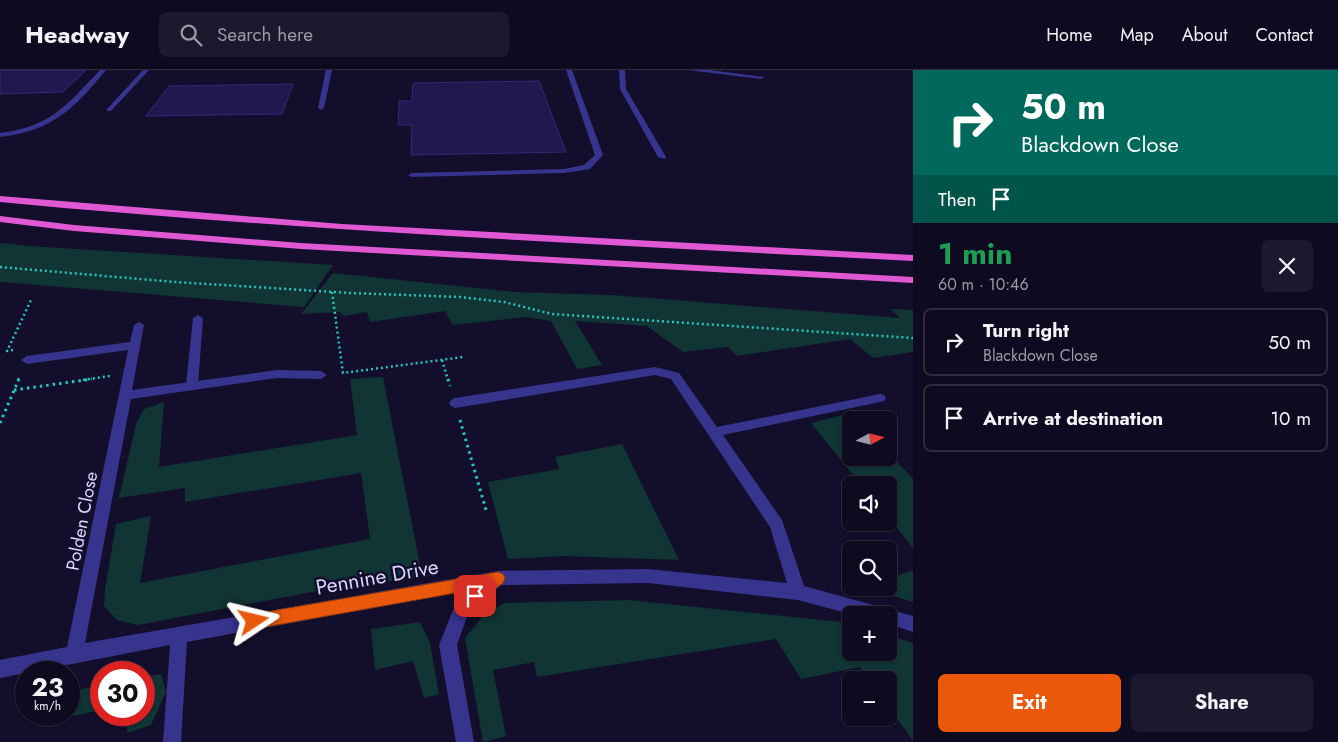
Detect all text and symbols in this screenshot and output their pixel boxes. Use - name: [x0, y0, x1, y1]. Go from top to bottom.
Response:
- search box: [159, 12, 509, 57]
- text: Headway: [25, 17, 129, 52]
- icon: search: [177, 21, 205, 49]
- text: Search here: [217, 21, 313, 48]
- text: Home: [1046, 22, 1092, 48]
- text: Map: [1120, 22, 1154, 48]
- text: About: [1182, 22, 1227, 48]
- text: Contact: [1255, 22, 1313, 48]
- text: 50 m: [1021, 82, 1106, 132]
- icon: right: [938, 90, 1003, 155]
- text: Blackdown Close: [1021, 128, 1179, 160]
- icon: arrive: [987, 185, 1015, 213]
- text: Then: [938, 186, 977, 213]
- text: 1 min: [938, 232, 1012, 275]
- button: close: [1261, 240, 1313, 292]
- text: 60 m · 10:46: [938, 273, 1029, 296]
- text: Turn right: [983, 317, 1069, 344]
- icon: right: [940, 328, 968, 356]
- text: 50 m: [1268, 329, 1311, 356]
- text: Blackdown Close: [983, 344, 1098, 367]
- icon: arrive: [940, 404, 968, 432]
- text: Arrive at destination: [983, 405, 1163, 432]
- text: 10 m: [1271, 405, 1311, 432]
- north arrow: [842, 411, 898, 466]
- map controls: [842, 411, 897, 726]
- street label: Polden Close: [60, 469, 104, 573]
- button: sound: [842, 476, 897, 531]
- button: search: [842, 541, 897, 596]
- street label: Pennine Drive: [313, 551, 441, 603]
- pin: [454, 575, 496, 617]
- icon: arrive: [461, 582, 489, 610]
- position arrow: [227, 594, 279, 646]
- button: +: [842, 606, 897, 661]
- speed limit sign: 30: [90, 661, 155, 726]
- text: 23: [32, 669, 63, 705]
- button: −: [842, 671, 897, 726]
- button: Exit: [938, 674, 1121, 732]
- button: Share: [1131, 674, 1313, 732]
- text: km/h: [34, 697, 61, 715]

